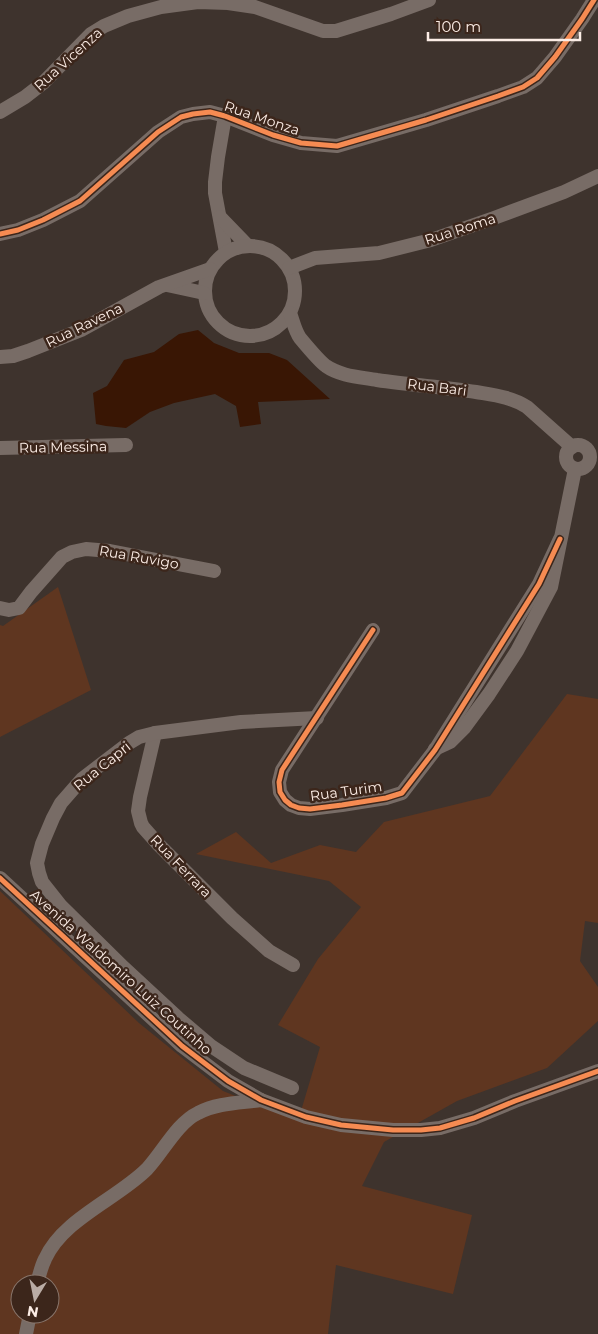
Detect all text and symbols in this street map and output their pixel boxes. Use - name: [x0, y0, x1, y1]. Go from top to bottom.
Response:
- scale bar: [428, 10, 580, 42]
- text: 100 m: [436, 17, 481, 36]
- street label: Rua Vicenza: [30, 24, 106, 94]
- street label: Rua Monza: [222, 97, 302, 139]
- street label: Rua Roma: [422, 209, 498, 249]
- street label: Rua Ravena: [43, 299, 125, 351]
- street label: Rua Bari: [406, 374, 468, 400]
- street label: Rua Messina: [19, 437, 107, 457]
- street label: Rua Ruvigo: [98, 541, 181, 573]
- street label: Rua Capri: [70, 738, 134, 794]
- street label: Rua Turim: [309, 777, 383, 805]
- street label: Rua Ferrara: [147, 831, 215, 901]
- street label: Avenida Waldomiro Luiz Coutinho: [26, 885, 216, 1059]
- north arrow: [10, 1274, 60, 1324]
- text: N: [26, 1302, 40, 1322]

